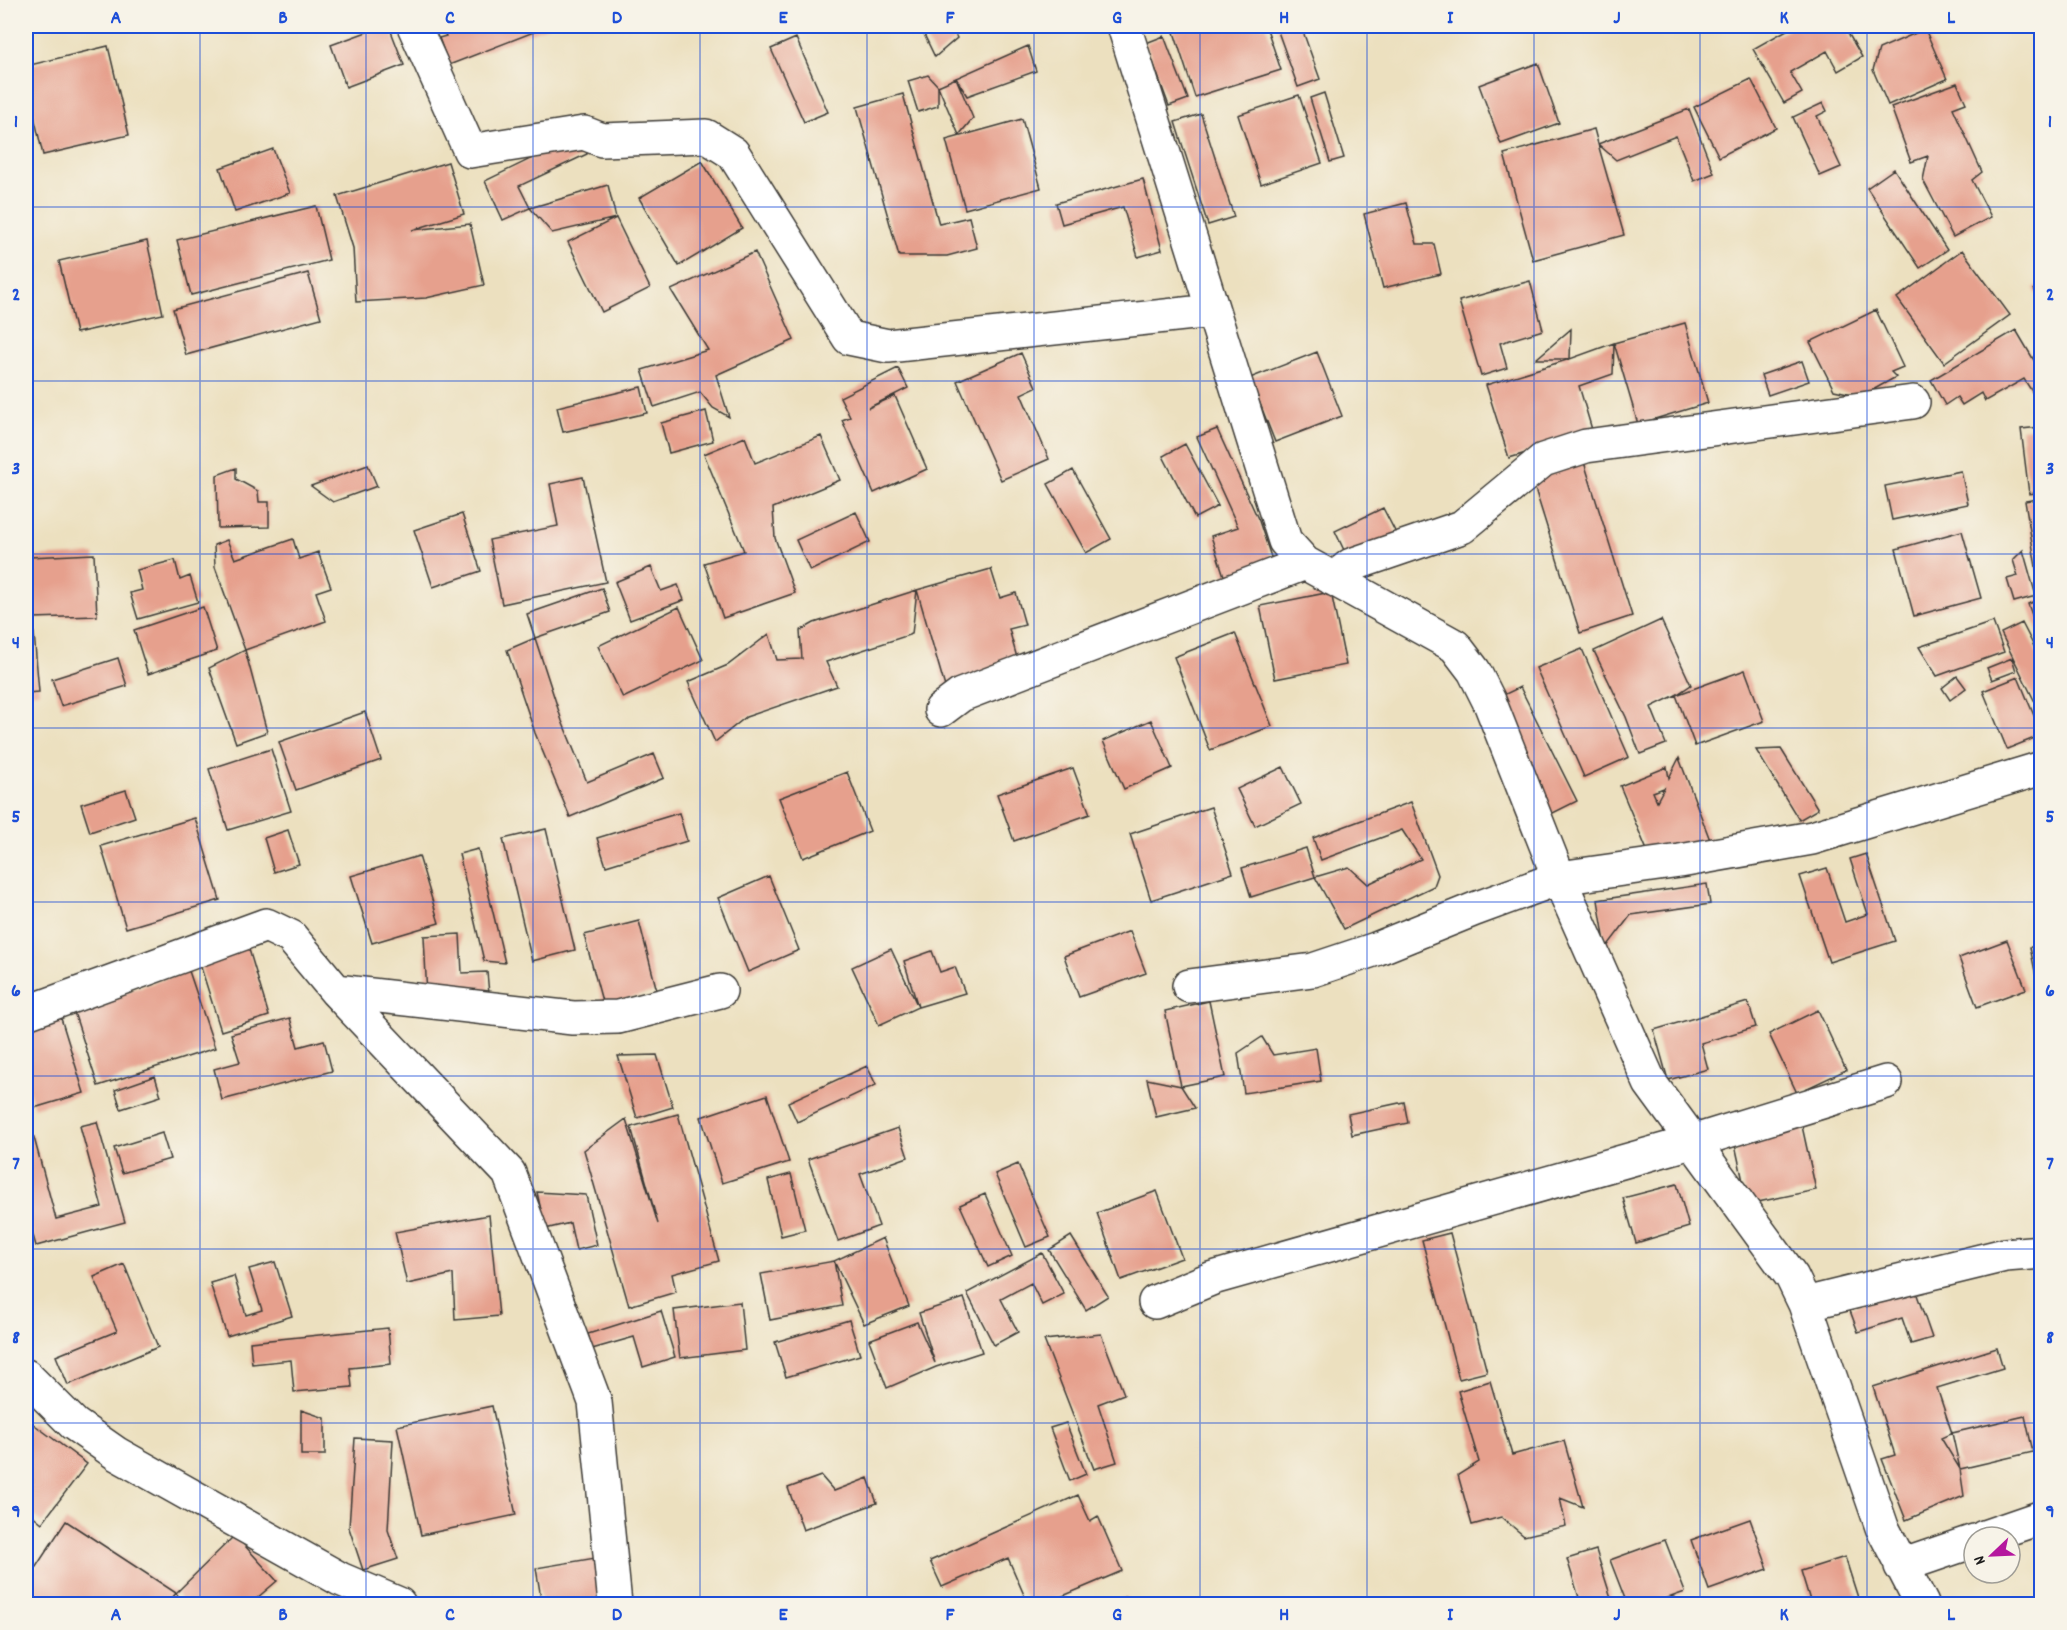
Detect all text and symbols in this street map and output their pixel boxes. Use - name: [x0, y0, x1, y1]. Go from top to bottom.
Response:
- text: A: [111, 5, 122, 33]
- text: B: [278, 5, 288, 33]
- text: C: [445, 5, 455, 33]
- text: D: [612, 5, 623, 33]
- text: E: [778, 5, 788, 33]
- text: F: [946, 5, 956, 33]
- text: G: [1112, 5, 1122, 33]
- text: H: [1279, 5, 1289, 33]
- text: I: [1447, 5, 1454, 33]
- text: J: [1613, 5, 1621, 33]
- text: K: [1779, 5, 1789, 33]
- text: L: [1947, 5, 1956, 33]
- text: 1: [14, 109, 18, 137]
- text: 1: [2048, 109, 2052, 137]
- text: 2: [12, 282, 20, 310]
- text: 2: [2046, 282, 2054, 310]
- text: 3: [12, 456, 20, 484]
- text: 3: [2046, 456, 2054, 484]
- text: 4: [12, 630, 20, 658]
- text: 4: [2046, 630, 2054, 658]
- text: 5: [11, 804, 21, 832]
- text: 5: [2045, 804, 2055, 832]
- text: 6: [11, 978, 21, 1006]
- text: 6: [2045, 978, 2055, 1006]
- text: 7: [12, 1151, 20, 1179]
- text: 7: [2046, 1151, 2054, 1179]
- text: 8: [12, 1325, 20, 1353]
- text: 8: [2046, 1325, 2054, 1353]
- text: 9: [11, 1499, 21, 1527]
- text: 9: [2045, 1499, 2055, 1527]
- north arrow: [1962, 1525, 2022, 1585]
- text: N: [1968, 1552, 1993, 1568]
- text: A: [111, 1602, 122, 1630]
- text: B: [278, 1602, 288, 1630]
- text: C: [445, 1602, 455, 1630]
- text: D: [612, 1602, 623, 1630]
- text: E: [778, 1602, 788, 1630]
- text: F: [946, 1602, 956, 1630]
- text: G: [1112, 1602, 1122, 1630]
- text: H: [1279, 1602, 1289, 1630]
- text: I: [1447, 1602, 1454, 1630]
- text: J: [1613, 1602, 1621, 1630]
- text: K: [1779, 1602, 1789, 1630]
- text: L: [1947, 1602, 1956, 1630]

